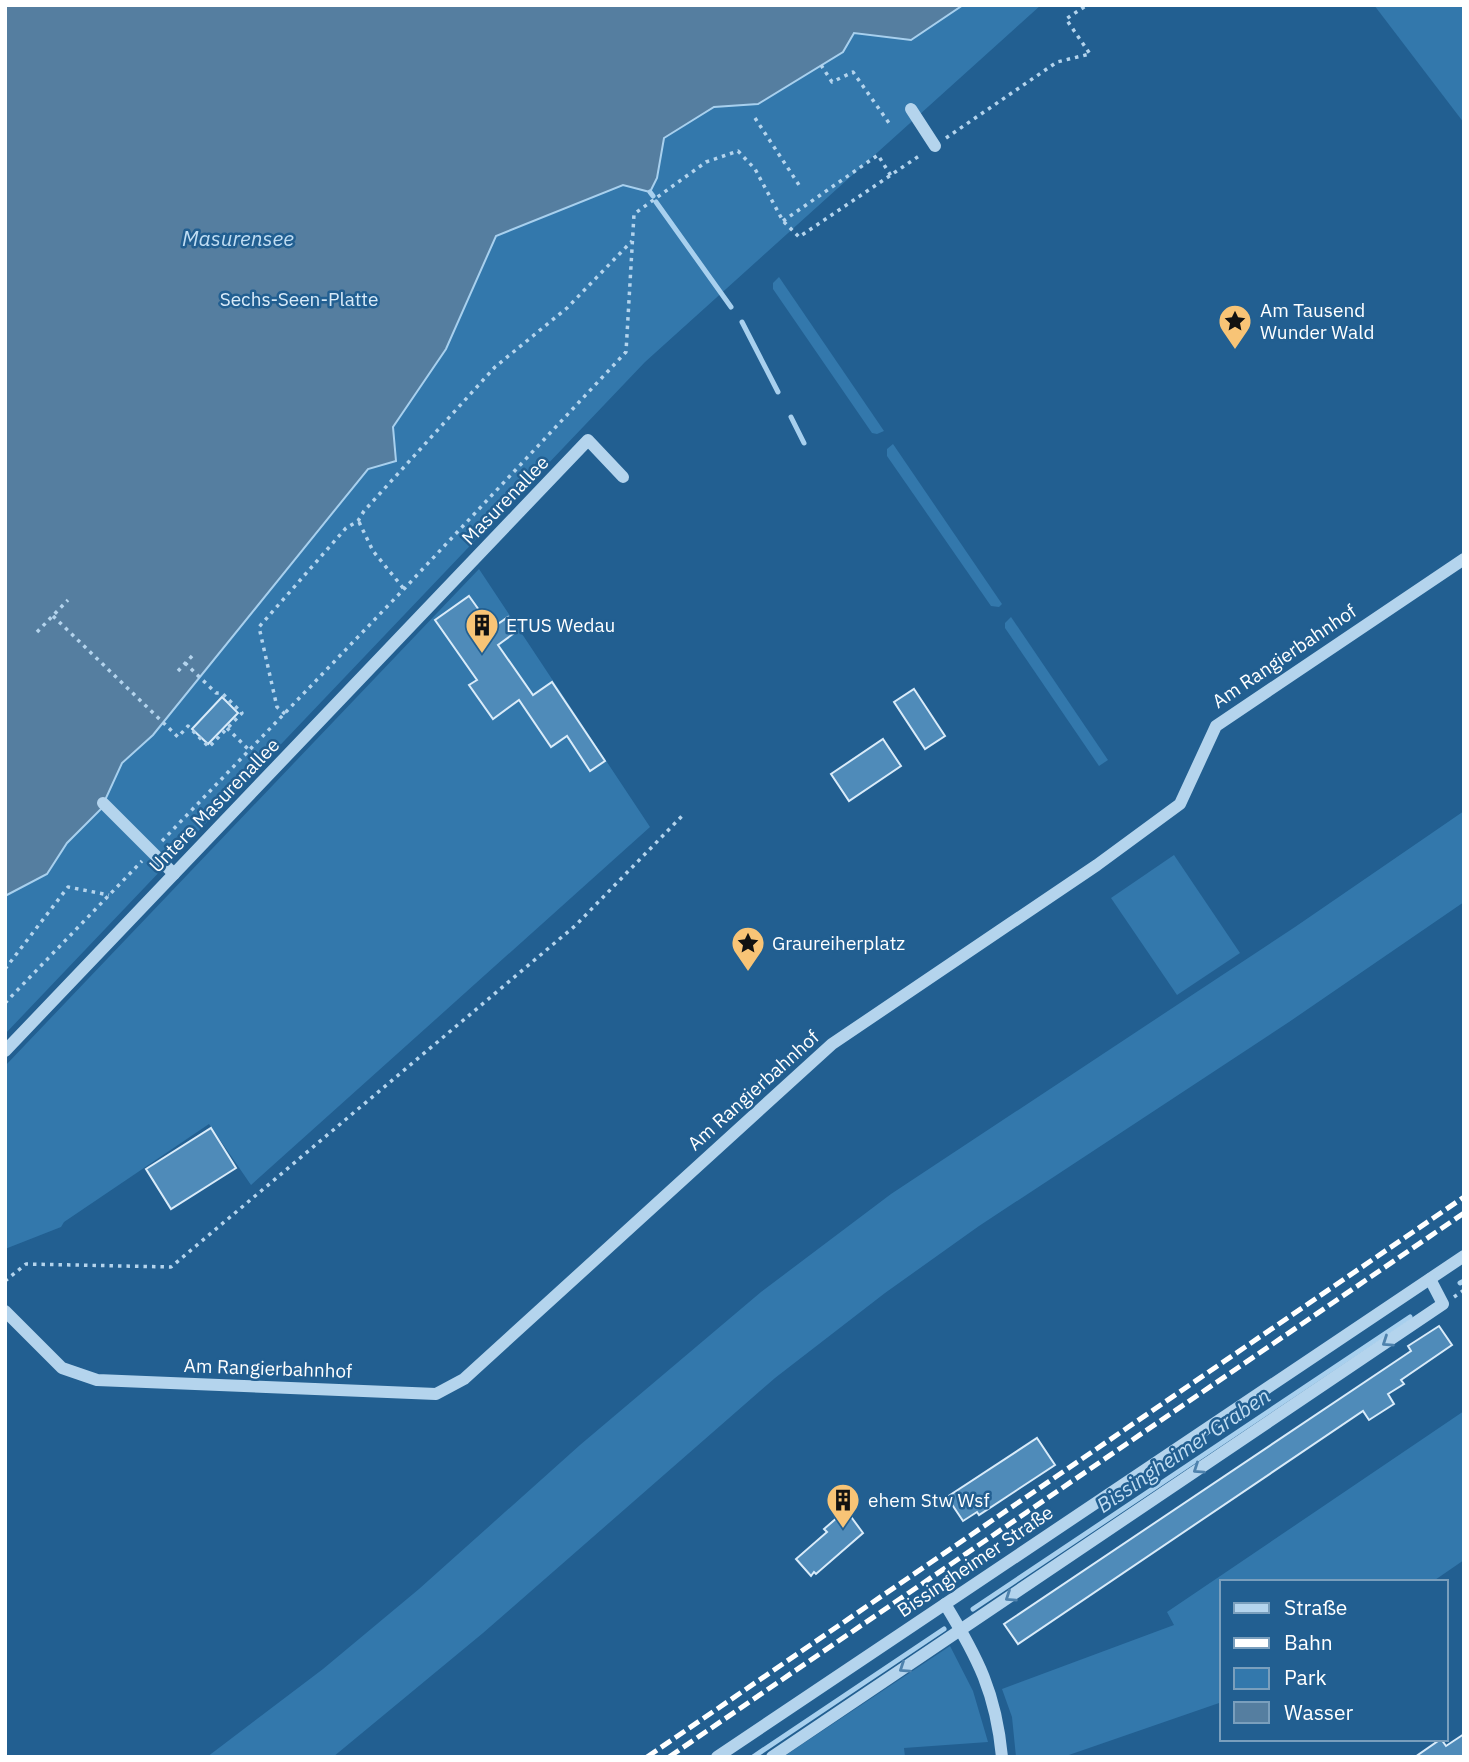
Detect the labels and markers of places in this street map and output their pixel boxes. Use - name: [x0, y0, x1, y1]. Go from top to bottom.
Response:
- place label: Am Tausend Wunder Wald: [1260, 298, 1374, 344]
- place icon: Am Tausend Wunder Wald: [1216, 302, 1254, 351]
- building icon: ETUS Wedau: [463, 606, 501, 655]
- place label: ETUS Wedau: [506, 613, 615, 637]
- place icon: Graureiherplatz: [729, 924, 767, 973]
- place label: Graureiherplatz: [772, 931, 905, 955]
- building icon: ehem Stw Wsf: [824, 1481, 862, 1530]
- place label: ehem Stw Wsf: [868, 1488, 990, 1512]

